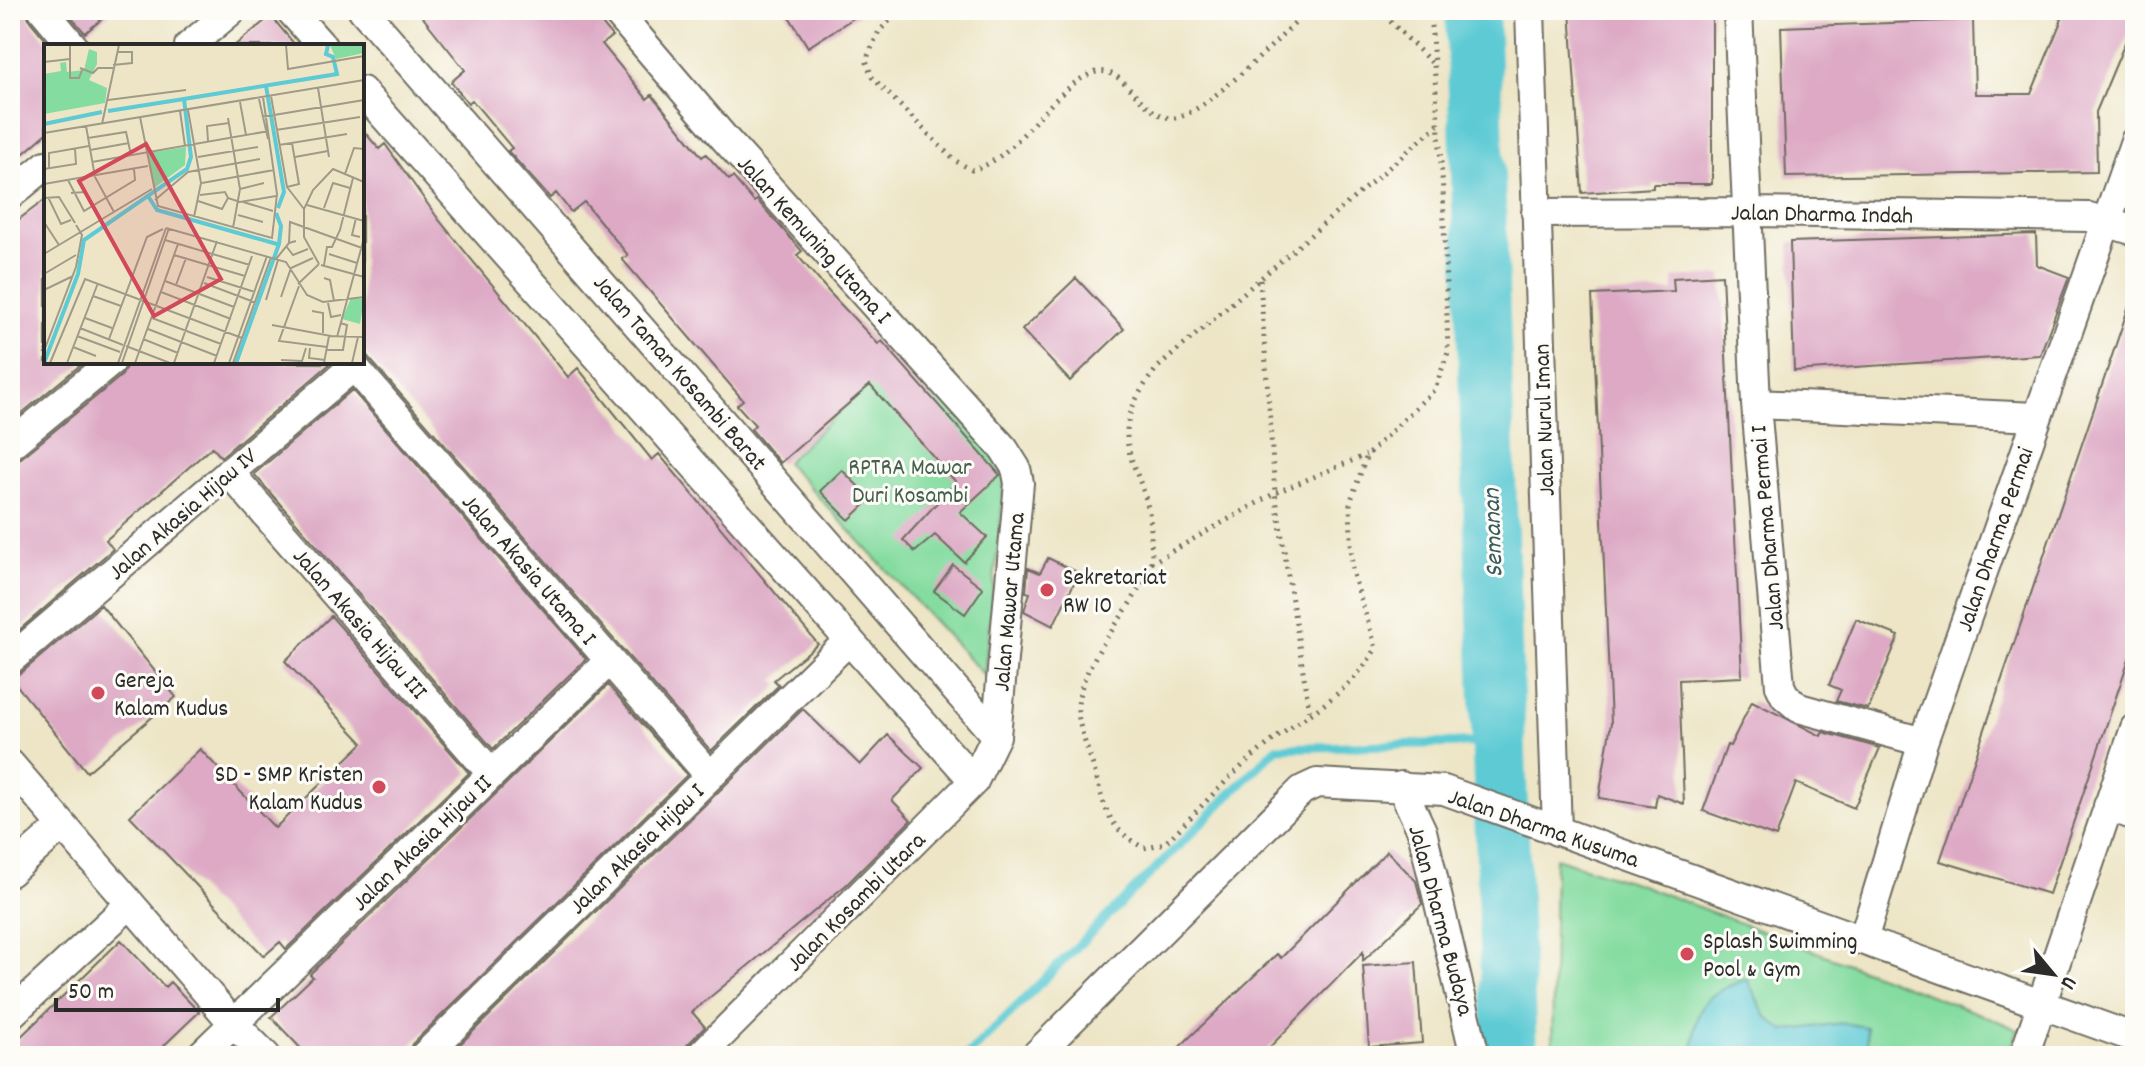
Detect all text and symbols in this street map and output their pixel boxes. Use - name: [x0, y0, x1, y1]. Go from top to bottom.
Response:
- inset map: [44, 44, 364, 364]
- street label: Jalan Kemuning Utama I: [728, 149, 898, 333]
- street label: Jalan Dharma Indah: [1730, 197, 1913, 235]
- street label: Jalan Taman Kosambi Barat: [584, 268, 774, 480]
- street label: Jalan Nurul Iman: [1526, 343, 1566, 497]
- street label: Jalan Dharma Permai I: [1743, 423, 1795, 632]
- street label: Jalan Akasia Hijau IV: [102, 440, 266, 590]
- street label: Jalan Dharma Permai: [1949, 443, 2044, 637]
- park label: RPTRA Mawar Duri Kosambi: [848, 452, 972, 514]
- water label: Semanan: [1474, 487, 1515, 578]
- street label: Jalan Akasia Utama I: [452, 488, 604, 655]
- street label: Jalan Mawar Utama: [986, 511, 1036, 693]
- street label: Jalan Akasia Hijau III: [283, 542, 435, 709]
- place label: Sekretariat RW 10: [1063, 562, 1167, 624]
- marker: Sekretariat RW 10: [1038, 581, 1056, 599]
- place label: Gereja Kalam Kudus: [114, 665, 228, 727]
- marker: Gereja Kalam Kudus: [89, 684, 107, 702]
- place label: SD - SMP Kristen Kalam Kudus: [215, 759, 363, 821]
- street label: Jalan Akasia Hijau II: [345, 768, 501, 920]
- street label: Jalan Akasia Hijau I: [563, 776, 714, 924]
- marker: SD - SMP Kristen Kalam Kudus: [370, 778, 388, 796]
- street label: Jalan Dharma Kusuma: [1443, 781, 1644, 879]
- street label: Jalan Dharma Budaya: [1397, 822, 1481, 1020]
- street label: Jalan Kosambi Utara: [780, 825, 935, 981]
- place label: Splash Swimming Pool & Gym: [1703, 926, 1858, 988]
- north arrow: [2013, 934, 2093, 1014]
- marker: Splash Swimming Pool & Gym: [1678, 945, 1696, 963]
- scale bar: [56, 962, 278, 1012]
- text: U: [2051, 970, 2084, 994]
- text: 50 m: [68, 976, 114, 1010]

